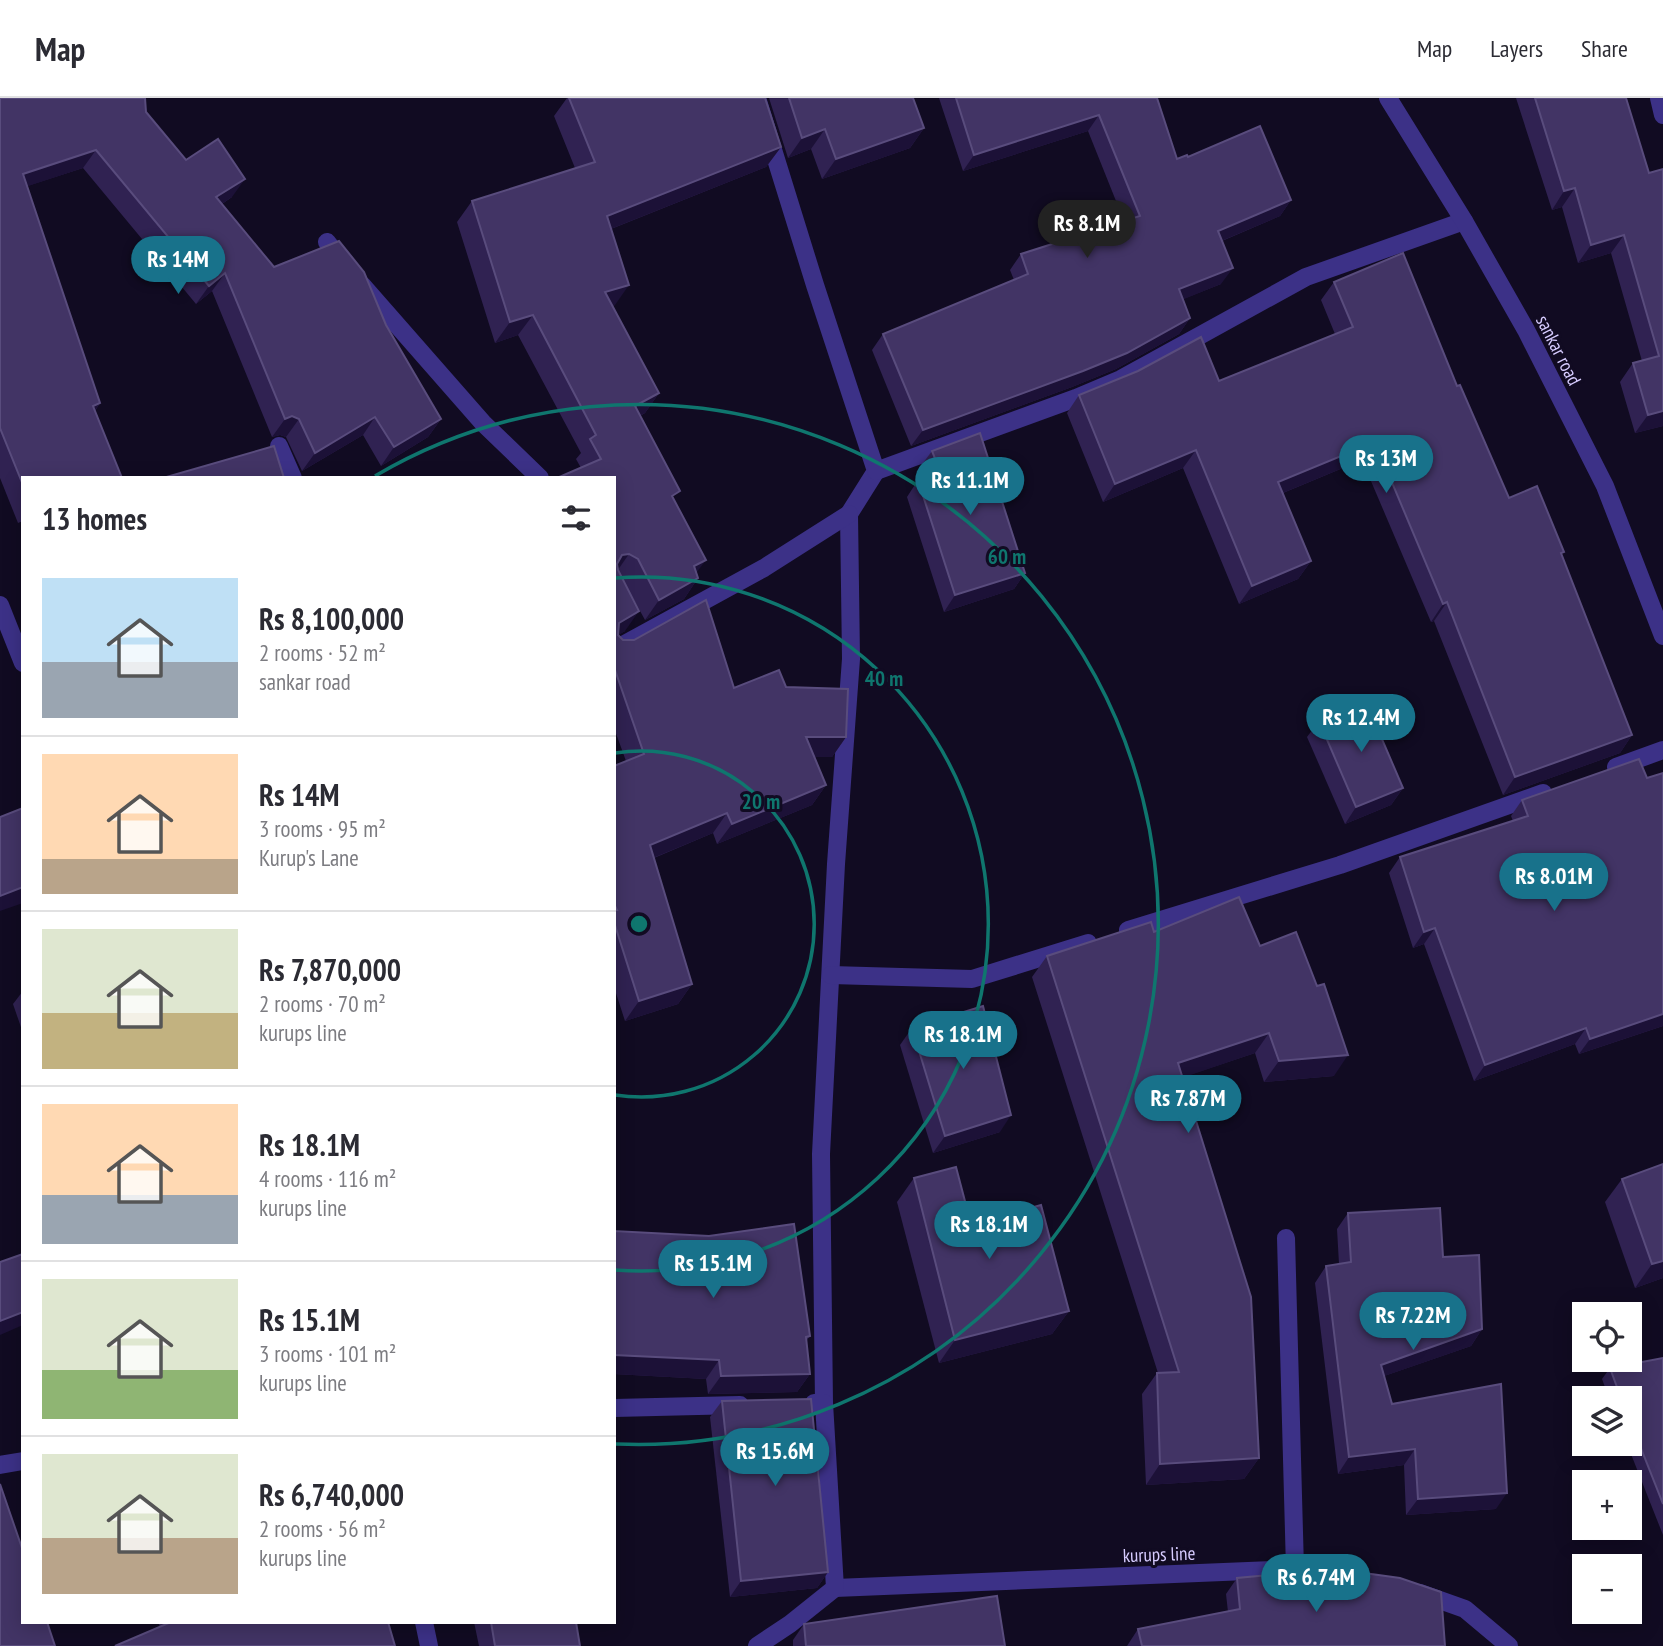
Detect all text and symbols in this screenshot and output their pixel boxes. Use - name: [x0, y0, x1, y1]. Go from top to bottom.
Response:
- text: Map: [35, 27, 85, 70]
- text: Map: [1417, 33, 1452, 64]
- text: Layers: [1490, 33, 1543, 64]
- text: Share: [1581, 33, 1628, 64]
- pin: Rs 8.1M: [1022, 200, 1152, 260]
- text: Rs 8.1M: [1054, 208, 1120, 237]
- pin: Rs 14M: [121, 236, 235, 296]
- text: Rs 14M: [147, 244, 209, 273]
- street label: sankar road: [1531, 311, 1587, 389]
- pin: Rs 13M: [1329, 436, 1443, 495]
- text: Rs 13M: [1355, 443, 1417, 472]
- pin: Rs 11.1M: [898, 458, 1042, 517]
- text: Rs 11.1M: [931, 465, 1009, 494]
- text: 13 homes: [42, 499, 147, 538]
- icon: filters: [557, 499, 595, 537]
- text: 60 m: [988, 543, 1026, 570]
- text: Rs 8,100,000: [259, 599, 404, 638]
- icon: home: [98, 606, 182, 690]
- text: 2 rooms · 52 m²: [259, 638, 386, 667]
- text: 40 m: [865, 665, 903, 692]
- text: sankar road: [259, 667, 351, 696]
- pin: Rs 12.4M: [1289, 694, 1433, 754]
- text: Rs 12.4M: [1322, 702, 1400, 731]
- text: Rs 14M: [259, 775, 339, 814]
- icon: home: [98, 782, 182, 866]
- text: 20 m: [742, 788, 780, 815]
- text: 3 rooms · 95 m²: [259, 814, 386, 843]
- text: Kurup's Lane: [259, 843, 359, 872]
- pin: Rs 8.01M: [1482, 854, 1626, 913]
- text: Rs 8.01M: [1515, 861, 1593, 890]
- centre of rings: [627, 912, 651, 936]
- text: Rs 7,870,000: [259, 950, 401, 989]
- icon: home: [98, 957, 182, 1041]
- text: 2 rooms · 70 m²: [259, 989, 386, 1018]
- pin: Rs 18.1M: [891, 1012, 1035, 1071]
- text: kurups line: [259, 1018, 347, 1047]
- text: Rs 18.1M: [924, 1019, 1002, 1048]
- pin: Rs 7.87M: [1116, 1076, 1260, 1135]
- text: Rs 7.87M: [1150, 1083, 1226, 1112]
- text: Rs 18.1M: [259, 1125, 360, 1164]
- icon: home: [98, 1132, 182, 1216]
- text: 4 rooms · 116 m²: [259, 1164, 396, 1193]
- text: kurups line: [259, 1193, 347, 1222]
- pin: Rs 18.1M: [917, 1202, 1061, 1261]
- text: Rs 18.1M: [950, 1209, 1028, 1238]
- pin: Rs 15.1M: [641, 1240, 785, 1300]
- text: Rs 15.1M: [674, 1248, 752, 1277]
- pin: Rs 7.22M: [1341, 1292, 1485, 1352]
- text: Rs 15.1M: [259, 1300, 360, 1339]
- text: Rs 7.22M: [1375, 1300, 1451, 1329]
- map controls: [1572, 1302, 1642, 1624]
- button: locate: [1572, 1302, 1642, 1372]
- icon: home: [98, 1307, 182, 1391]
- text: 3 rooms · 101 m²: [259, 1339, 396, 1368]
- text: kurups line: [259, 1368, 347, 1397]
- button: layers: [1572, 1386, 1642, 1456]
- pin: Rs 15.6M: [703, 1428, 847, 1488]
- text: Rs 15.6M: [736, 1436, 814, 1465]
- button: +: [1572, 1470, 1642, 1540]
- text: Rs 6,740,000: [259, 1475, 404, 1514]
- icon: home: [98, 1482, 182, 1566]
- text: 2 rooms · 56 m²: [259, 1514, 386, 1543]
- street label: kurups line: [1122, 1541, 1196, 1567]
- text: kurups line: [259, 1543, 347, 1572]
- pin: Rs 6.74M: [1244, 1554, 1388, 1614]
- button: −: [1572, 1554, 1642, 1624]
- text: Rs 6.74M: [1277, 1562, 1355, 1591]

